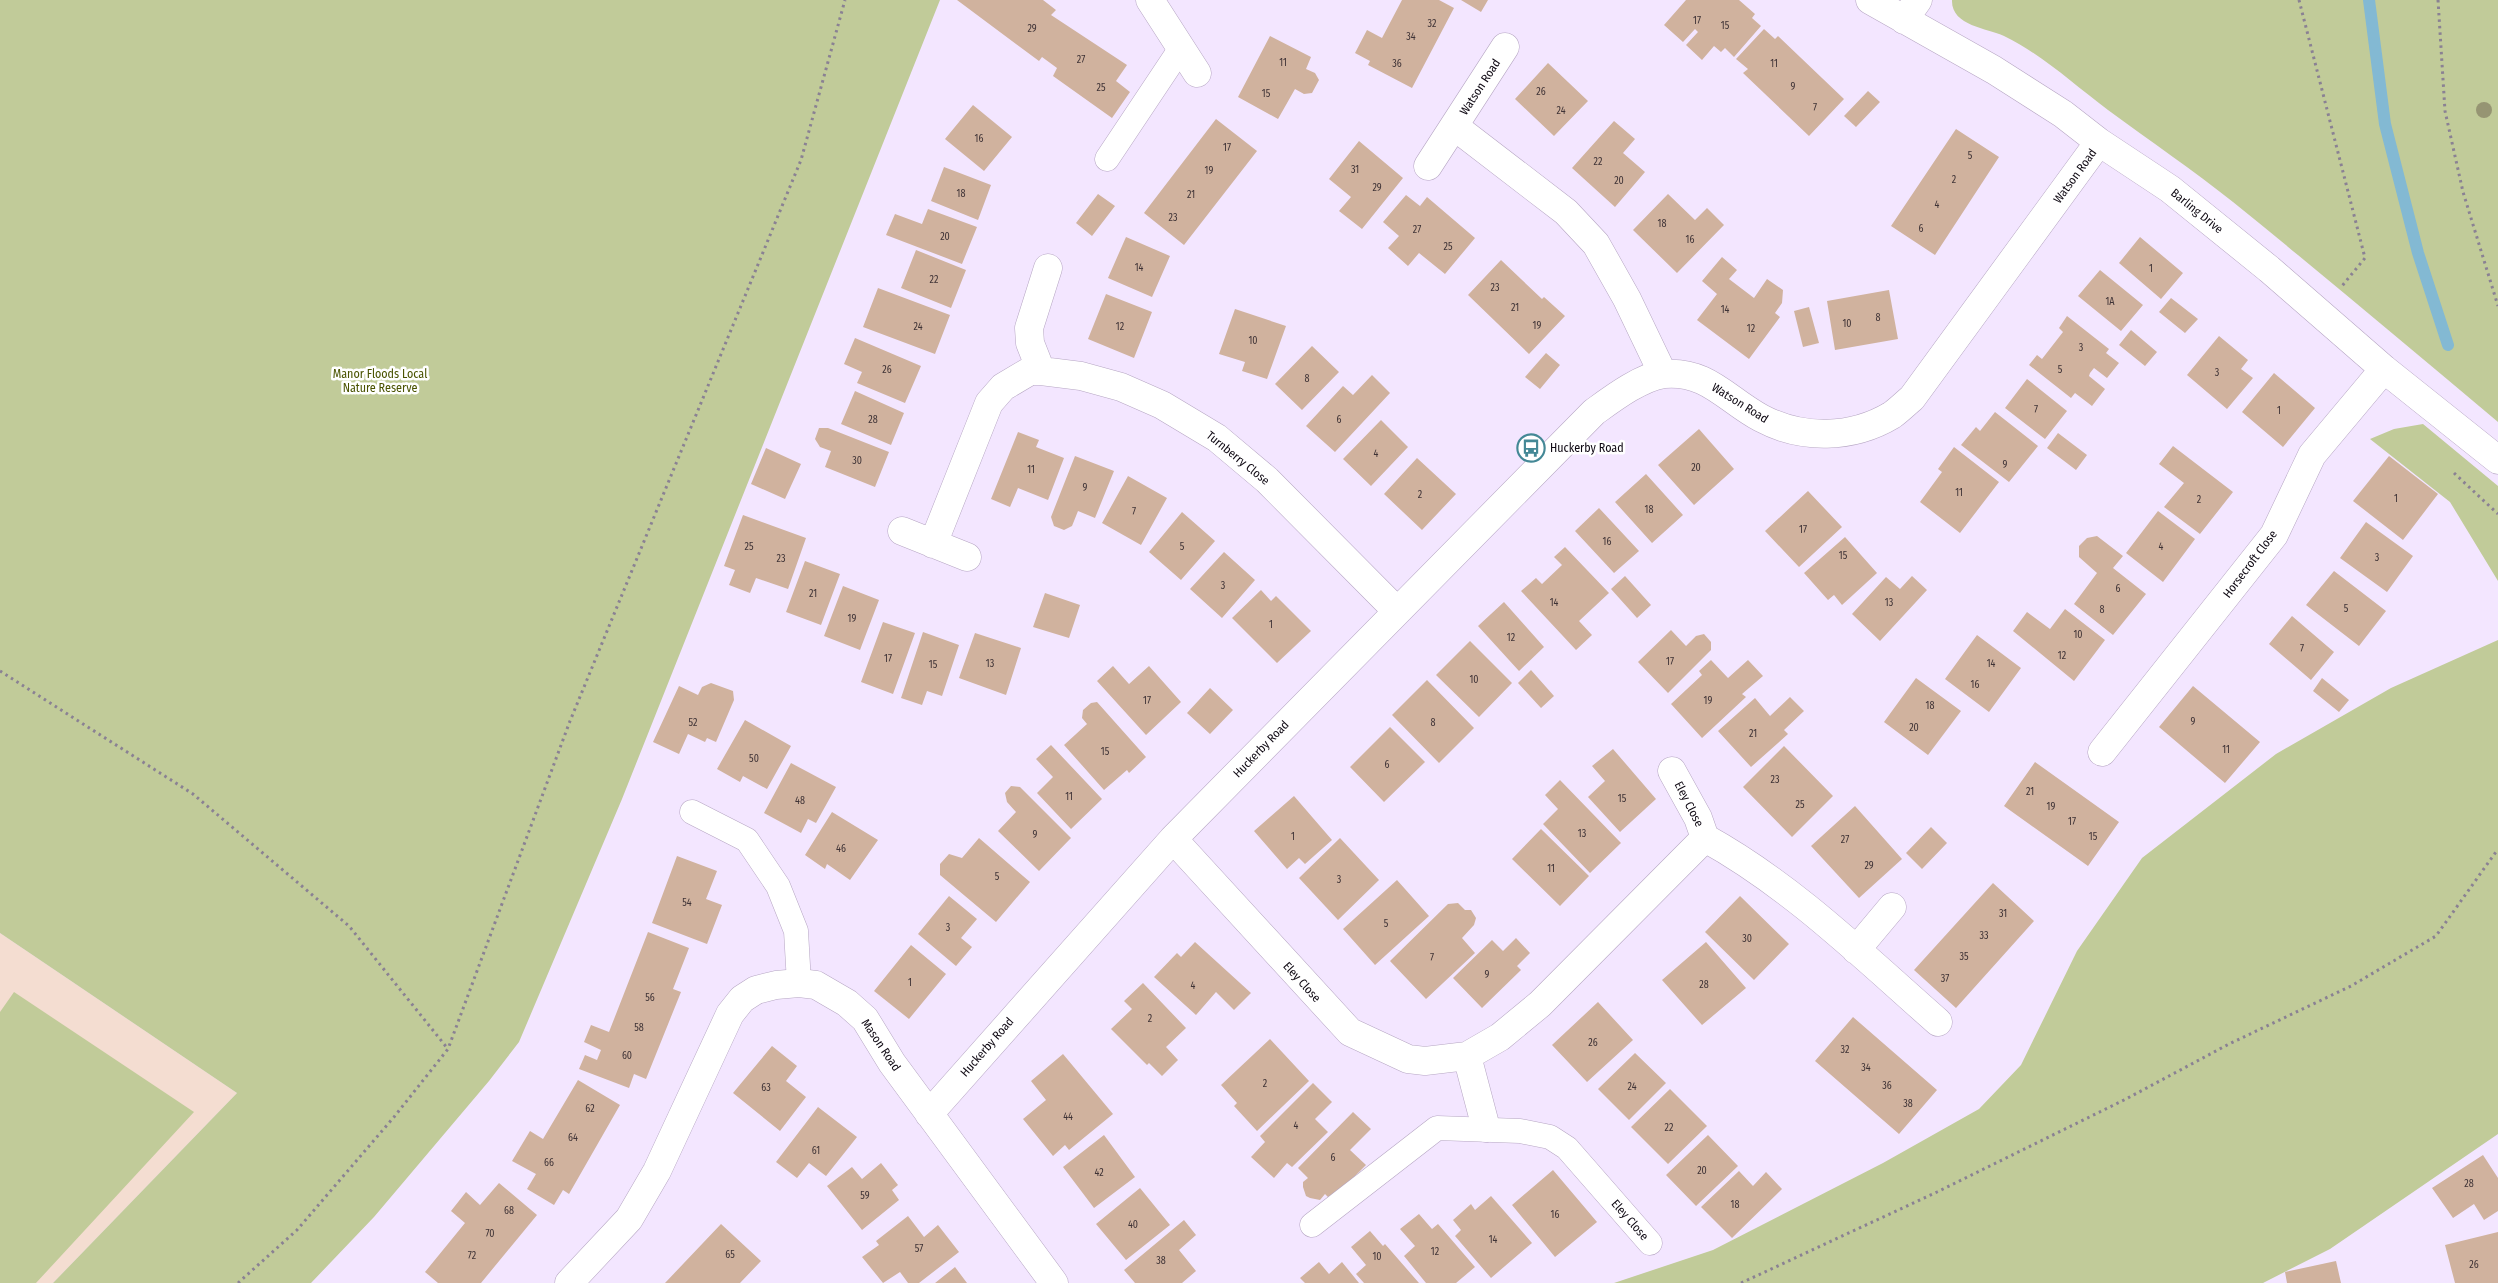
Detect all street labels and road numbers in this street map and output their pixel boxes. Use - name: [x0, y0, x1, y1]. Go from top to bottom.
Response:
- street label: Watson Road: [1457, 56, 1503, 118]
- street label: Watson Road: [2051, 146, 2099, 206]
- street label: Barling Drive: [2168, 186, 2226, 236]
- street label: Watson Road: [1709, 380, 1771, 426]
- street label: Turnberry Close: [1204, 428, 1272, 488]
- street label: Horsecroft Close: [2220, 527, 2280, 600]
- street label: Huckerby Road: [1230, 718, 1292, 780]
- street label: Eley Close: [1672, 779, 1706, 829]
- street label: Eley Close: [1280, 959, 1324, 1005]
- street label: Huckerby Road: [958, 1015, 1016, 1079]
- street label: Mason Road: [858, 1016, 904, 1074]
- street label: Eley Close: [1609, 1197, 1651, 1243]

